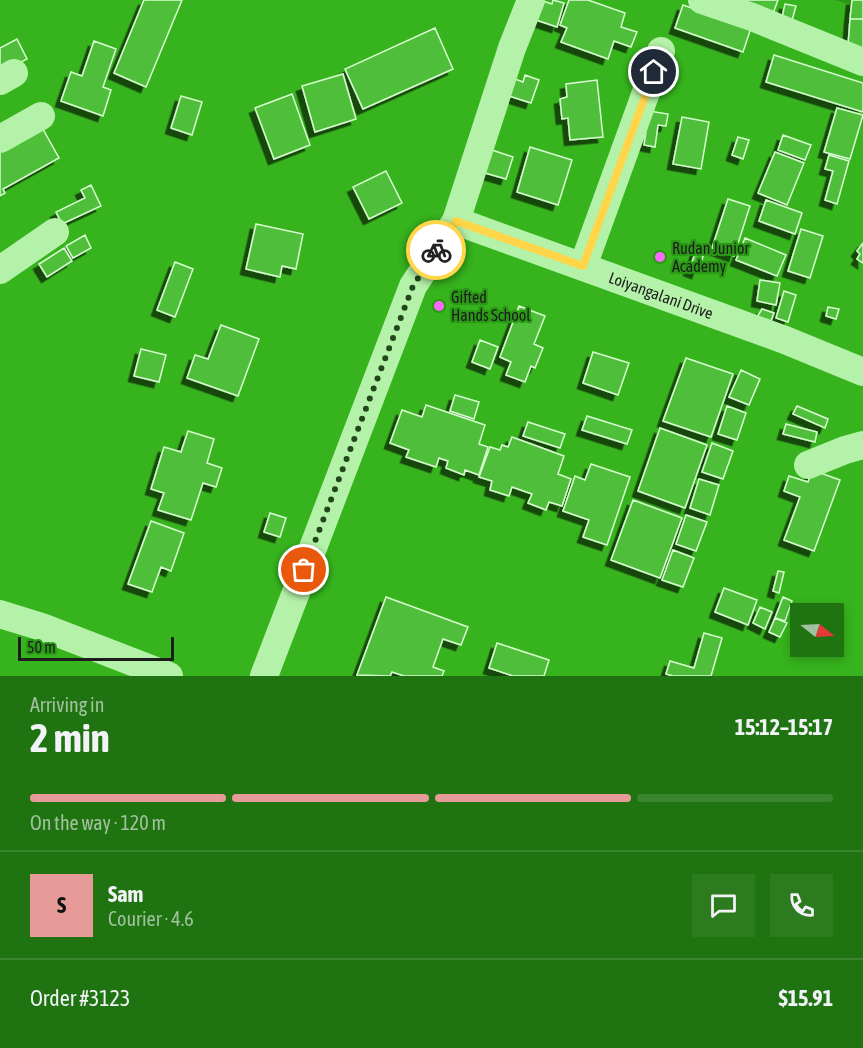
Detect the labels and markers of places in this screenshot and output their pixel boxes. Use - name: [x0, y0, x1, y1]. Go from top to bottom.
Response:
- pin: [628, 46, 679, 97]
- place label: Rudan Junior Academy: [672, 239, 750, 276]
- marker: Rudan Junior Academy: [653, 250, 667, 264]
- place label: Gifted Hands School: [451, 288, 531, 324]
- marker: Gifted Hands School: [432, 299, 446, 313]
- pin: [278, 544, 329, 595]

